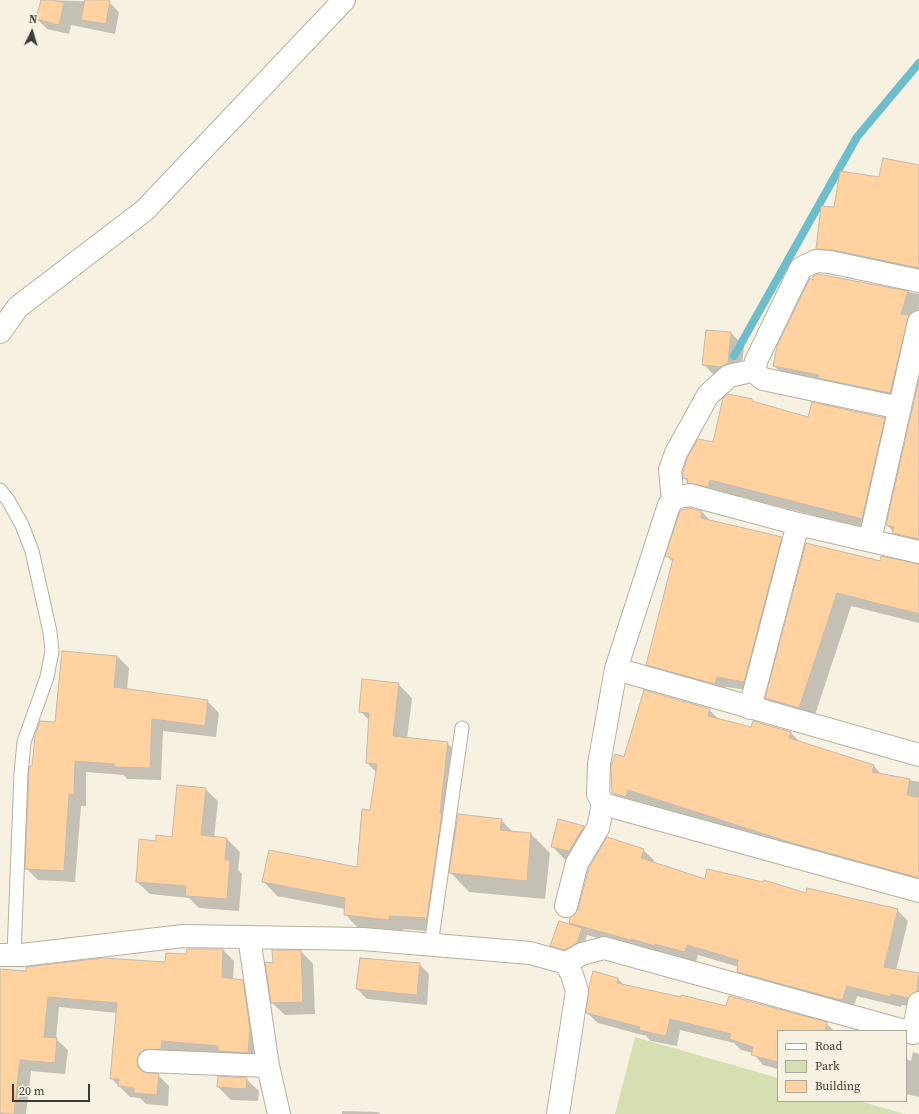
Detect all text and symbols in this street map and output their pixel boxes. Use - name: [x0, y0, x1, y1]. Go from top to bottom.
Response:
- north arrow: [12, 12, 52, 52]
- text: N: [28, 12, 38, 27]
- legend: [777, 1030, 907, 1102]
- text: Road: [815, 1038, 842, 1054]
- text: Park: [815, 1058, 840, 1074]
- scale bar: [14, 1076, 92, 1102]
- text: Building: [815, 1078, 860, 1094]
- text: 20 m: [19, 1083, 45, 1099]

